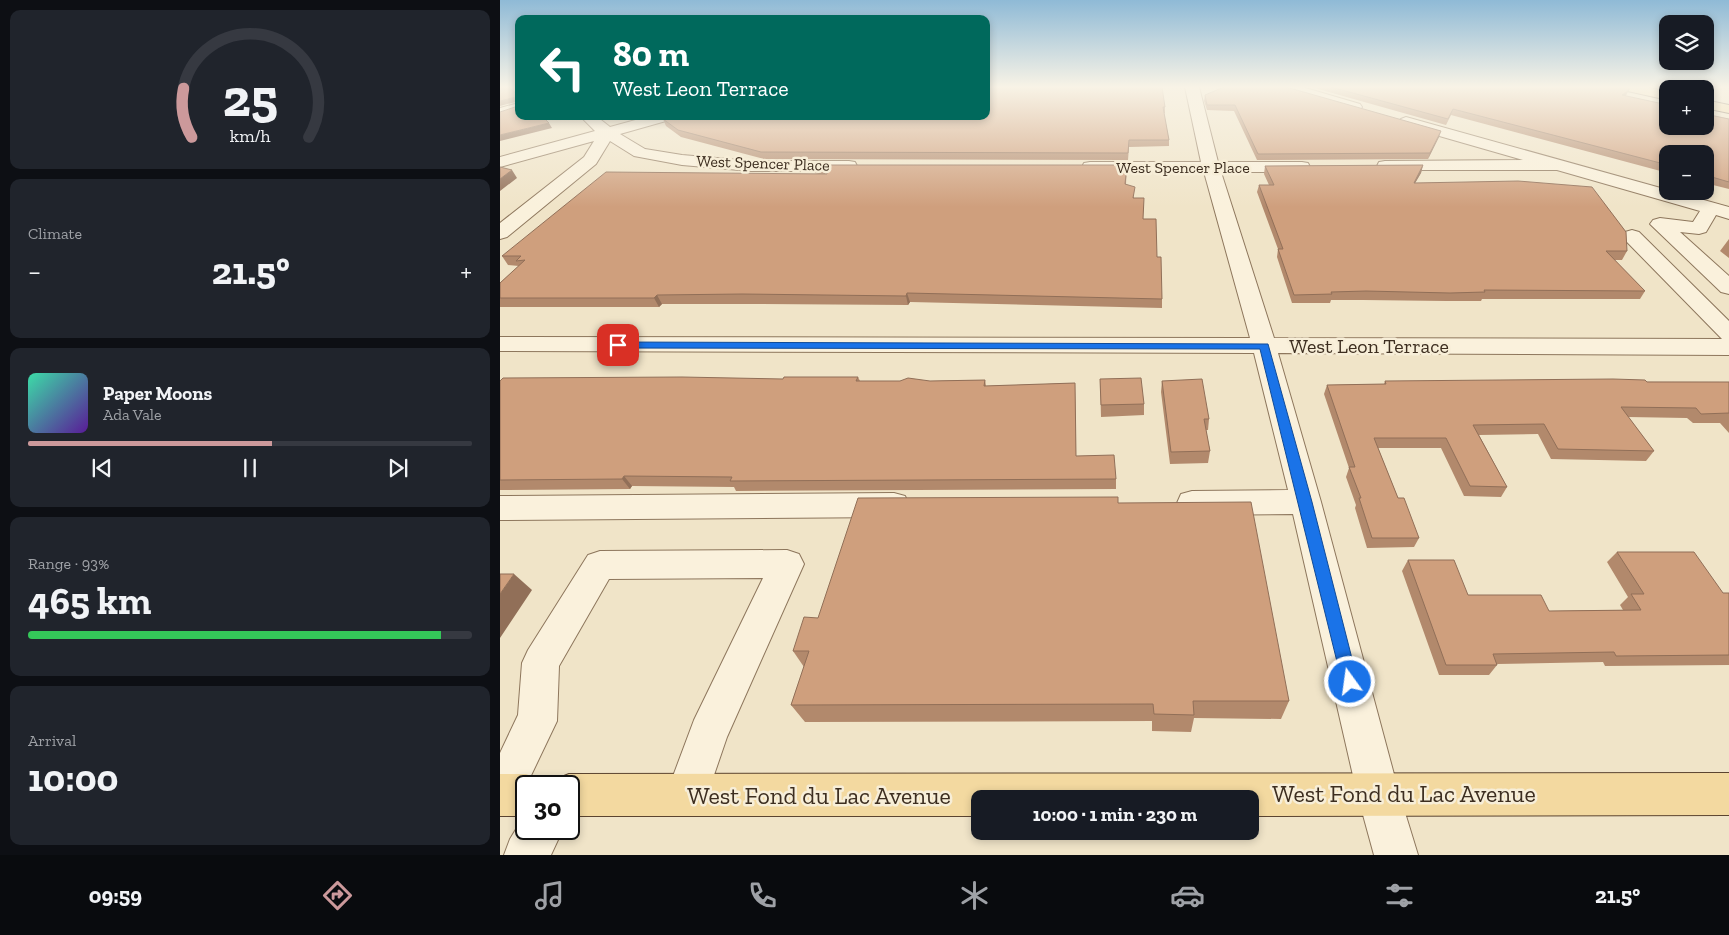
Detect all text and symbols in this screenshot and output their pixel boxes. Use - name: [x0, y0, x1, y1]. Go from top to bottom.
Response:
- map controls: [1659, 15, 1714, 200]
- button: layers: [1659, 15, 1714, 70]
- text: 80 m: [613, 33, 689, 75]
- icon: left: [530, 35, 595, 100]
- text: 25: [222, 67, 278, 129]
- text: West Leon Terrace: [613, 75, 789, 102]
- button: +: [1659, 80, 1714, 135]
- text: km/h: [230, 125, 270, 147]
- button: −: [1659, 145, 1714, 200]
- street label: West Spencer Place: [696, 151, 830, 175]
- street label: West Spencer Place: [1116, 158, 1250, 177]
- text: Climate: [28, 224, 82, 243]
- text: 21.5°: [212, 248, 290, 294]
- text: −: [28, 255, 41, 288]
- text: +: [460, 255, 472, 288]
- pin: [597, 324, 639, 366]
- icon: arrive: [604, 331, 632, 359]
- street label: West Leon Terrace: [1289, 334, 1449, 358]
- text: Paper Moons: [103, 382, 212, 405]
- text: Ada Vale: [103, 405, 162, 424]
- icon: previous: [88, 454, 116, 482]
- icon: pause: [236, 454, 264, 482]
- icon: next: [384, 454, 412, 482]
- text: Range · 93%: [28, 554, 109, 573]
- text: 465 km: [28, 578, 151, 624]
- position arrow: [1323, 655, 1375, 707]
- text: Arrival: [28, 731, 76, 750]
- text: 10:00: [28, 755, 118, 801]
- speed limit sign: 30: [515, 775, 580, 840]
- street label: West Fond du Lac Avenue: [1272, 779, 1536, 808]
- street label: West Fond du Lac Avenue: [687, 781, 951, 810]
- text: 10:00 · 1 min · 230 m: [1033, 803, 1197, 826]
- icon: directions: [320, 878, 355, 913]
- icon: music: [532, 878, 567, 913]
- icon: phone: [745, 878, 780, 913]
- icon: climate: [957, 878, 992, 913]
- icon: car: [1170, 878, 1205, 913]
- icon: filters: [1382, 878, 1417, 913]
- text: 09:59: [89, 882, 142, 909]
- text: 21.5°: [1595, 882, 1640, 909]

